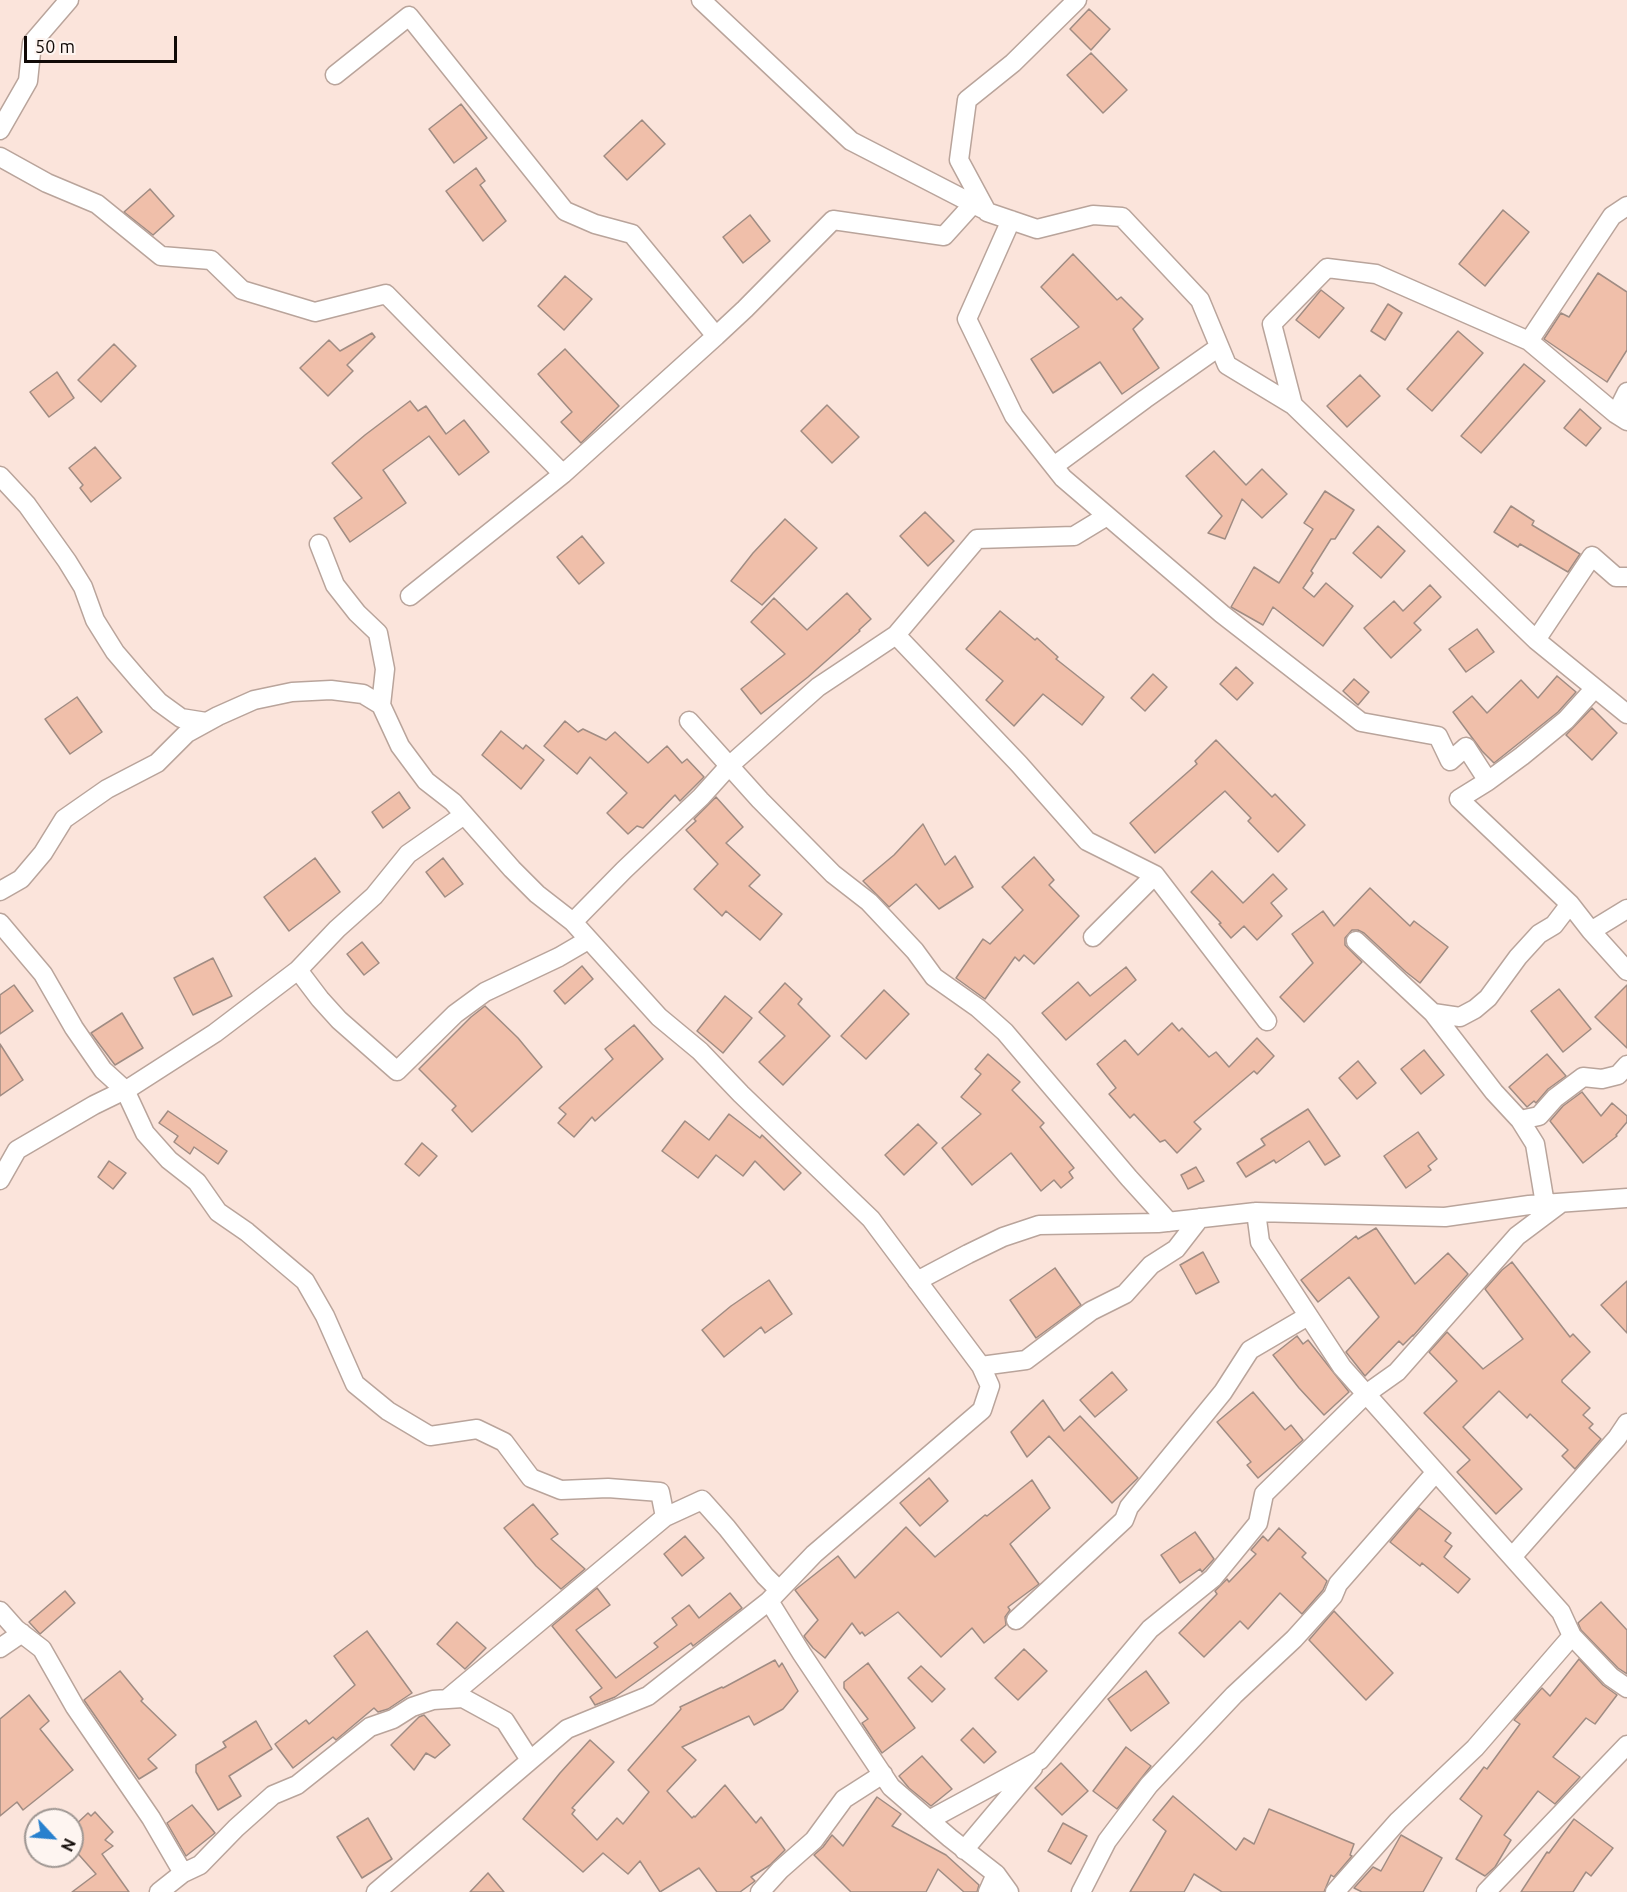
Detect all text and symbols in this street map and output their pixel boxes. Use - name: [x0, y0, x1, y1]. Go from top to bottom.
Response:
- scale bar: [27, 24, 180, 62]
- text: 50 m: [35, 36, 75, 56]
- north arrow: [24, 1808, 84, 1868]
- text: N: [58, 1836, 79, 1854]

